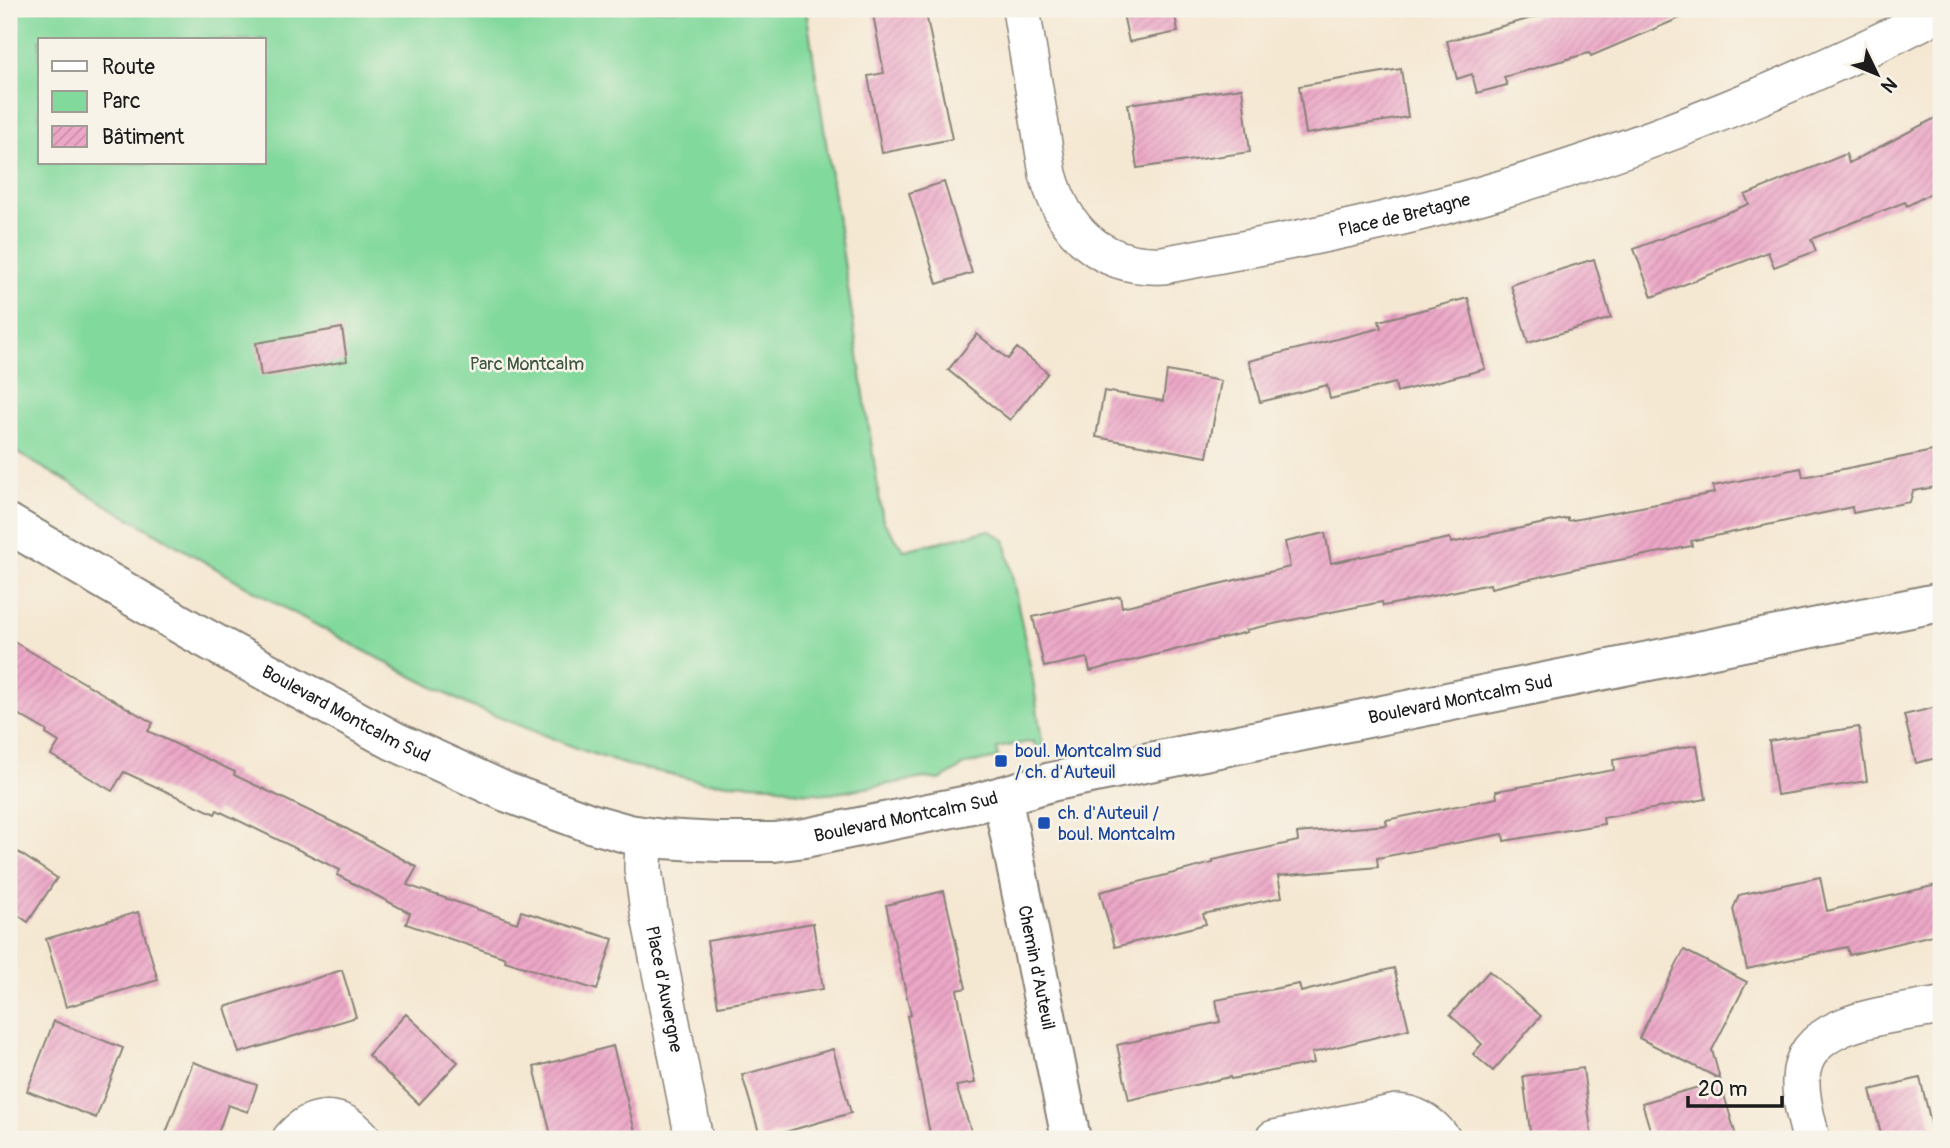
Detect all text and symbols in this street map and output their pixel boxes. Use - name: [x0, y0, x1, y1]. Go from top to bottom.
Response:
- legend: [38, 38, 266, 164]
- north arrow: [1842, 38, 1912, 108]
- text: Route: [102, 54, 155, 81]
- text: N: [1875, 72, 1902, 98]
- text: Parc: [102, 88, 141, 115]
- text: Bâtiment: [102, 124, 185, 151]
- street label: Place de Bretagne: [1336, 188, 1473, 242]
- park label: Parc Montcalm: [470, 353, 584, 376]
- street label: Boulevard Montcalm Sud: [258, 660, 434, 768]
- street label: Boulevard Montcalm Sud: [1366, 670, 1555, 730]
- place label: boul. Montcalm sud / ch. d'Auteuil: [1015, 740, 1162, 784]
- marker: boul. Montcalm sud / ch. d'Auteuil: [993, 753, 1009, 769]
- street label: Boulevard Montcalm Sud: [812, 787, 1001, 848]
- place label: ch. d'Auteuil / boul. Montcalm: [1058, 802, 1175, 846]
- marker: ch. d'Auteuil / boul. Montcalm: [1036, 815, 1052, 831]
- street label: Chemin d'Auteuil: [1012, 903, 1060, 1032]
- street label: Place d'Auvergne: [640, 924, 688, 1055]
- scale bar: [1688, 1064, 1782, 1108]
- text: 20 m: [1698, 1076, 1747, 1103]

